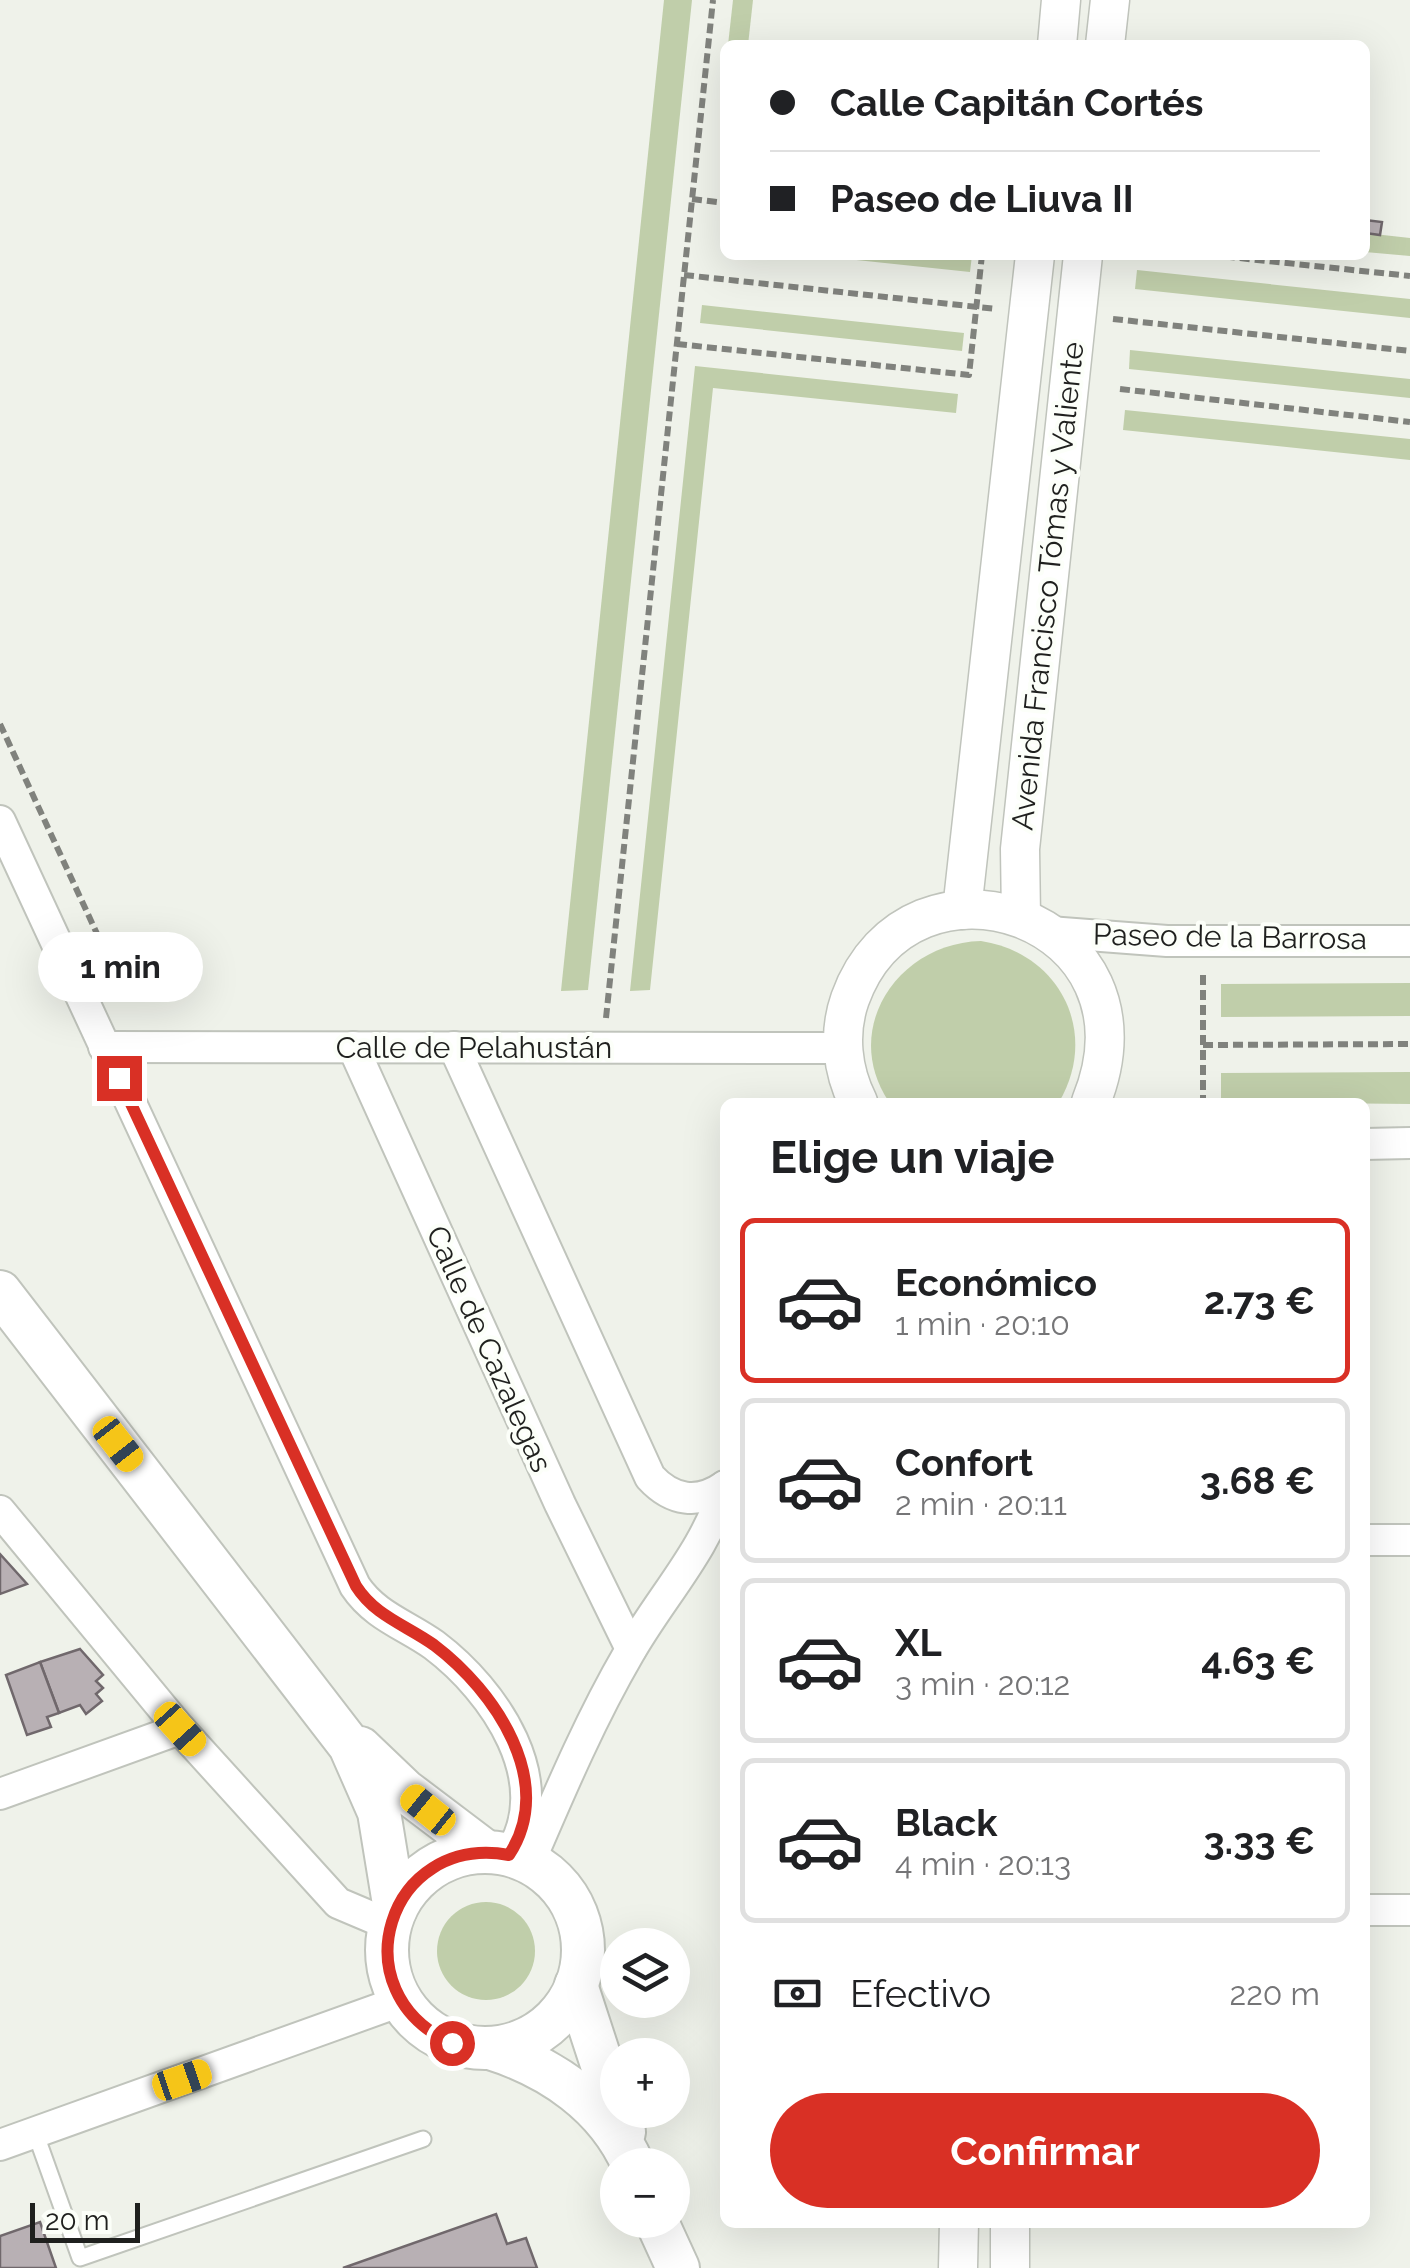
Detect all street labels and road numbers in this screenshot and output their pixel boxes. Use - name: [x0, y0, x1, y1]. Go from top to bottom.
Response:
- street label: Avenida Francisco Tómas y Valiente: [1004, 340, 1091, 832]
- street label: Paseo de la Barrosa: [1093, 917, 1367, 956]
- street label: Calle de Pelahustán: [336, 1030, 612, 1065]
- street label: Calle de Cazalegas: [419, 1220, 559, 1477]

